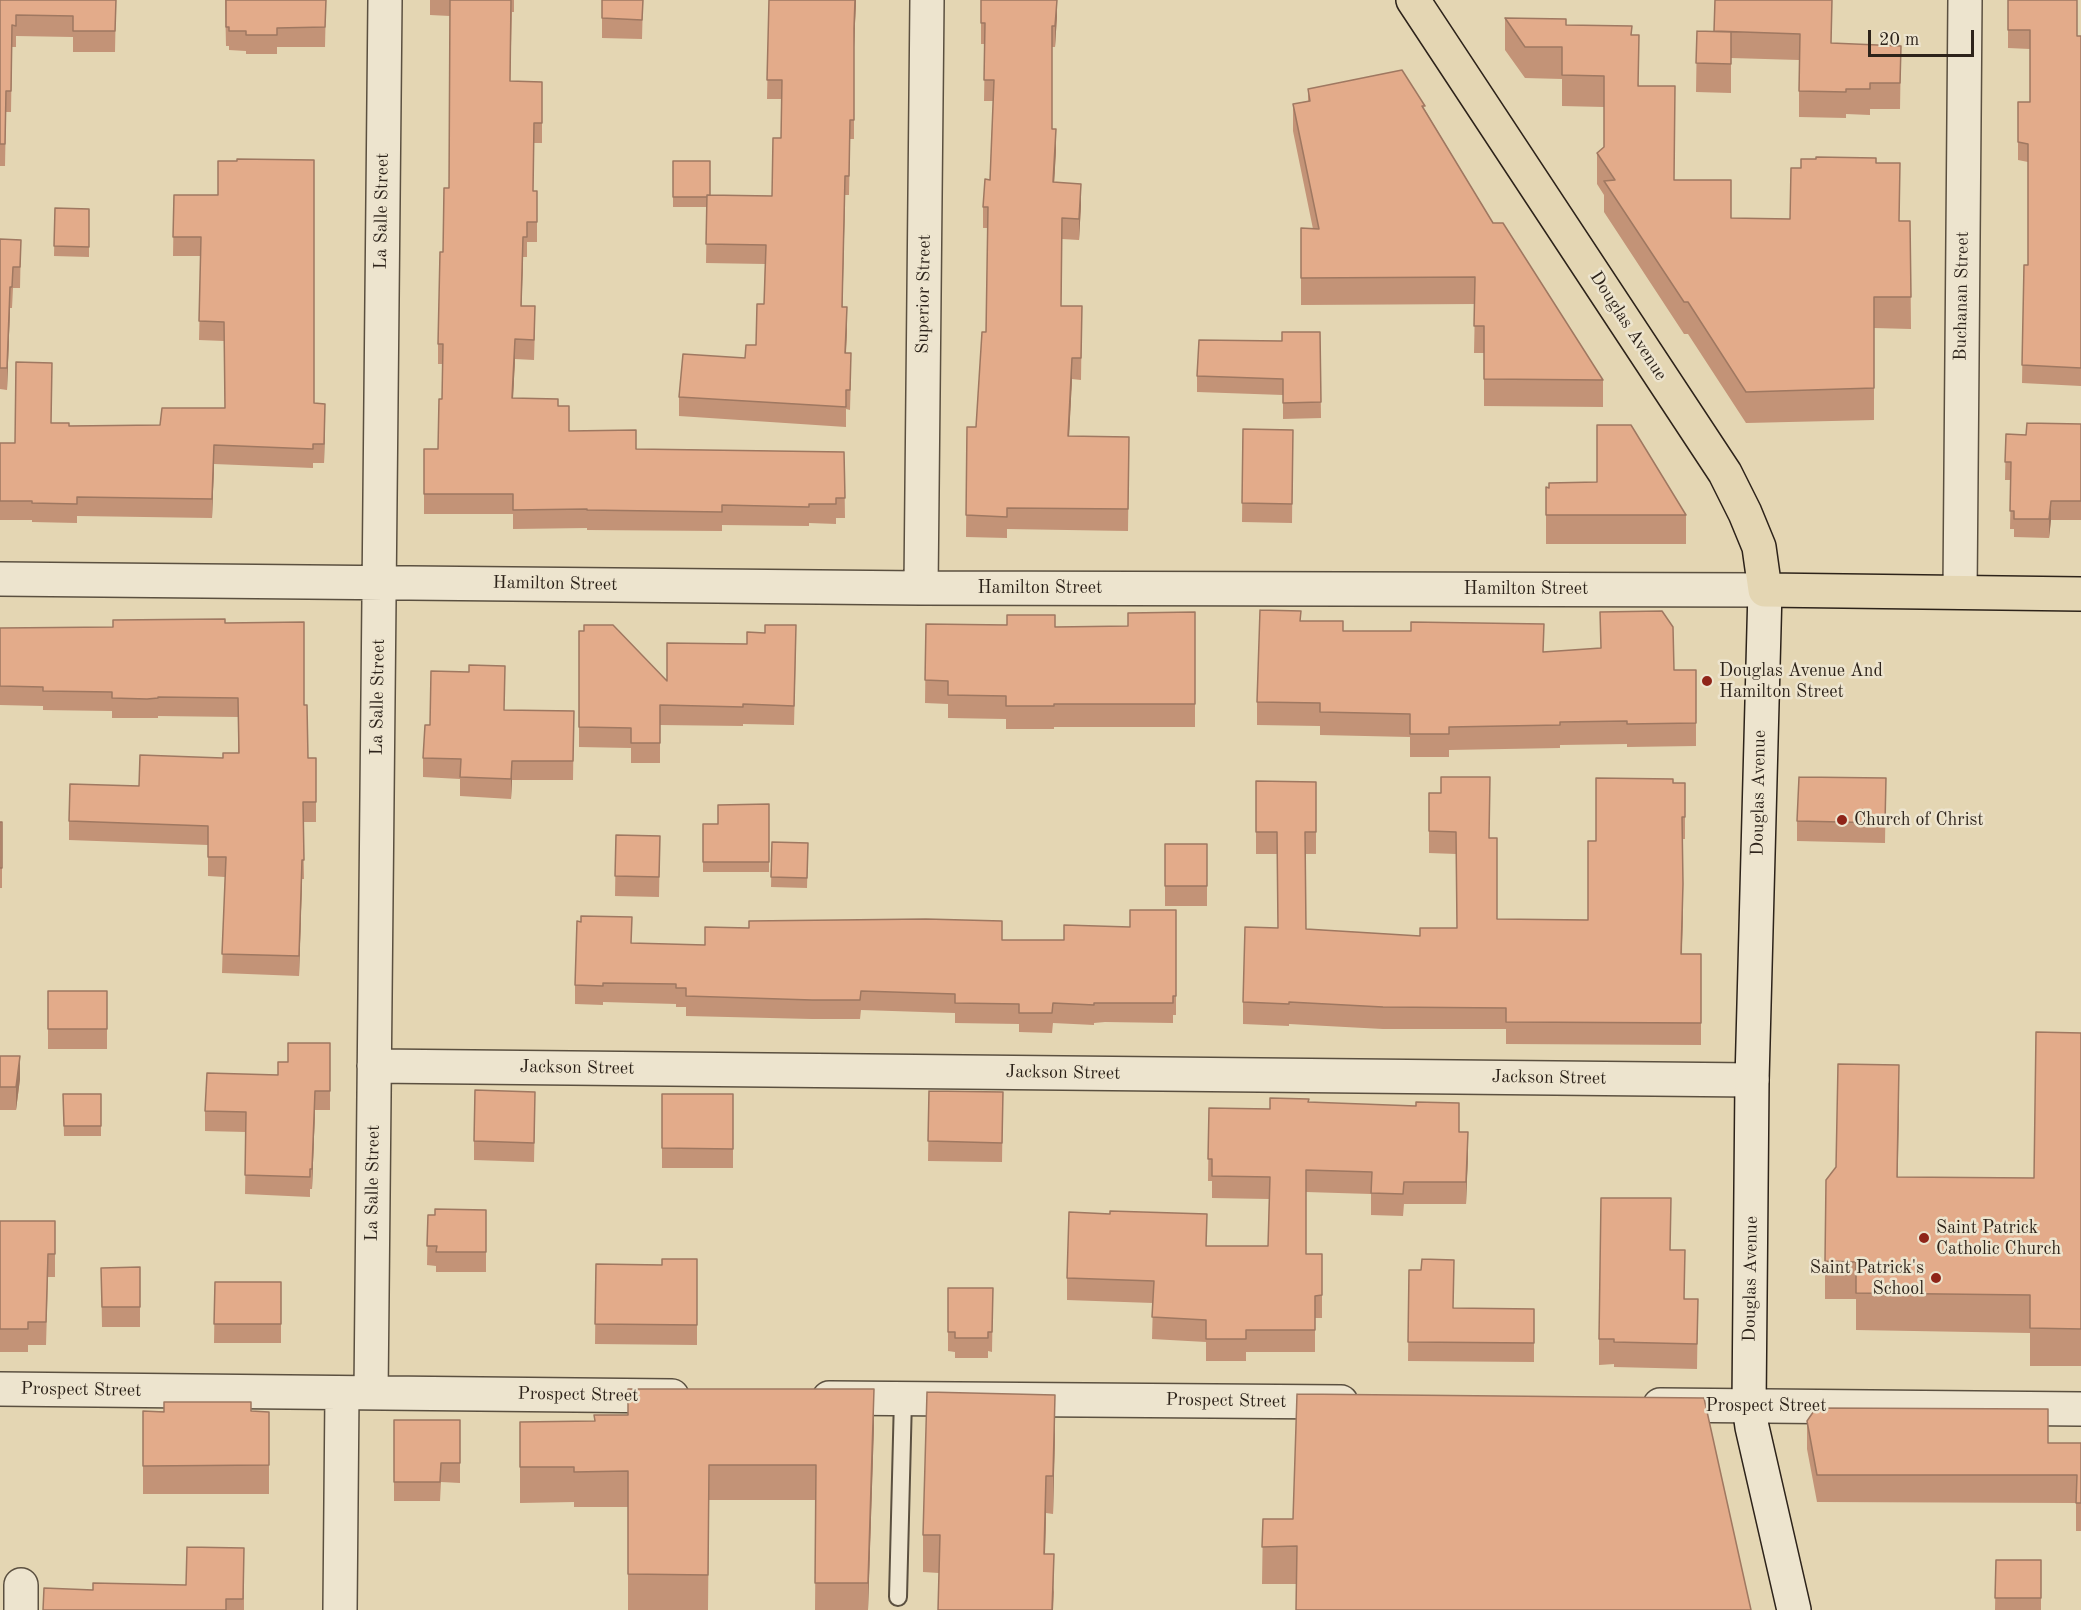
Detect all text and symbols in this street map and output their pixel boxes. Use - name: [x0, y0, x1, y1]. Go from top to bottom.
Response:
- scale bar: [1871, 18, 1978, 56]
- text: 20 m: [1879, 31, 1919, 49]
- street label: La Salle Street: [370, 152, 394, 270]
- street label: Buchanan Street: [1950, 231, 1974, 361]
- street label: Superior Street: [912, 234, 936, 354]
- street label: Douglas Avenue: [1585, 267, 1671, 385]
- street label: Hamilton Street: [492, 572, 618, 596]
- street label: Hamilton Street: [978, 577, 1102, 599]
- street label: Hamilton Street: [1464, 578, 1588, 600]
- street label: La Salle Street: [366, 638, 390, 756]
- place label: Douglas Avenue And Hamilton Street: [1719, 660, 1883, 702]
- marker: Douglas Avenue And Hamilton Street: [1700, 674, 1714, 688]
- street label: Douglas Avenue: [1747, 730, 1771, 856]
- place label: Church of Christ: [1854, 809, 1984, 831]
- marker: Church of Christ: [1835, 813, 1849, 827]
- street label: Jackson Street: [519, 1056, 635, 1080]
- street label: Jackson Street: [1005, 1061, 1121, 1085]
- street label: Jackson Street: [1491, 1066, 1607, 1090]
- street label: La Salle Street: [361, 1124, 385, 1242]
- street label: Douglas Avenue: [1739, 1216, 1763, 1342]
- place label: Saint Patrick Catholic Church: [1936, 1217, 2061, 1260]
- marker: Saint Patrick Catholic Church: [1917, 1231, 1931, 1245]
- place label: Saint Patrick's School: [1810, 1257, 1924, 1300]
- marker: Saint Patrick's School: [1929, 1271, 1943, 1285]
- street label: Prospect Street: [20, 1378, 142, 1402]
- street label: Prospect Street: [517, 1383, 639, 1407]
- street label: Prospect Street: [1165, 1389, 1287, 1413]
- street label: Prospect Street: [1706, 1395, 1826, 1417]

